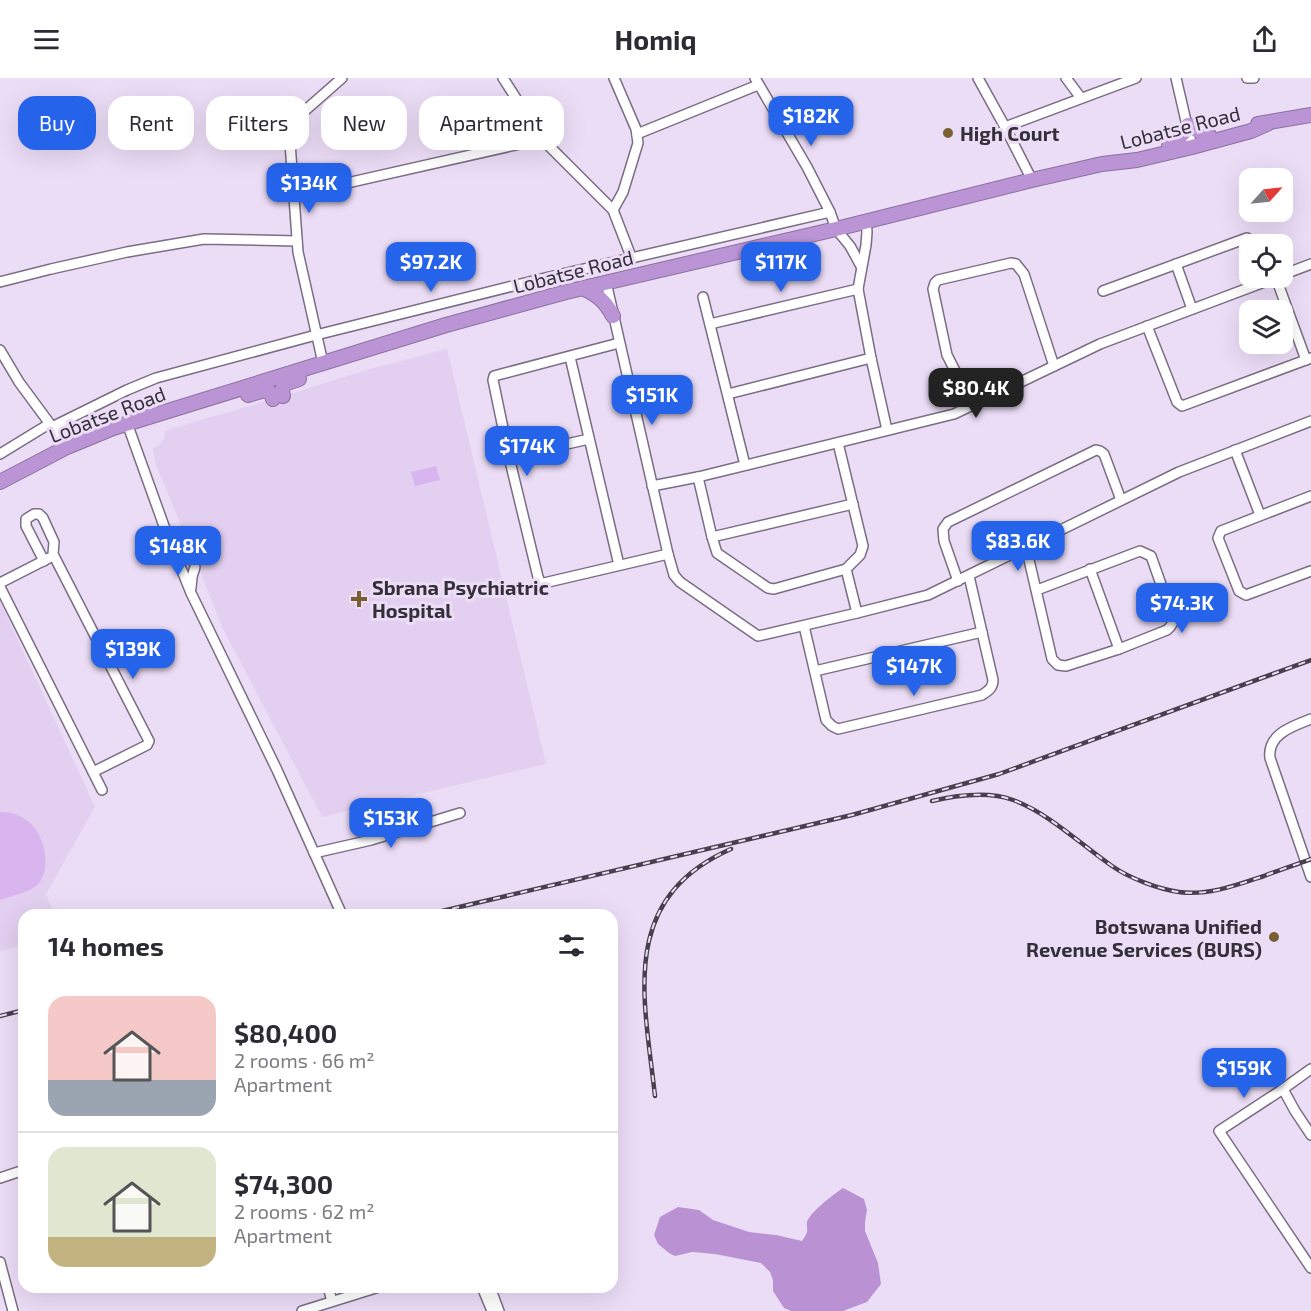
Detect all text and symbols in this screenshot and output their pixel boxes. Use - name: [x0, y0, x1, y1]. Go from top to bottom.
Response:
- icon: menu: [30, 23, 63, 56]
- text: Homiq: [615, 23, 696, 55]
- icon: share: [1248, 23, 1281, 56]
- chip: Buy: [18, 96, 96, 150]
- chip: Rent: [108, 96, 194, 150]
- chip: Filters: [206, 96, 309, 150]
- chip: New: [321, 96, 407, 150]
- chip: Apartment: [419, 96, 564, 150]
- pin: $182K: [769, 96, 853, 147]
- street label: Lobatse Road: [1117, 100, 1243, 154]
- text: $182K: [783, 103, 840, 127]
- place label: High Court: [960, 121, 1059, 145]
- marker: High Court: [941, 126, 955, 140]
- pin: $134K: [267, 163, 351, 214]
- north arrow: [1239, 168, 1293, 222]
- map controls: [1239, 168, 1293, 354]
- text: $134K: [281, 170, 338, 194]
- button: locate: [1239, 234, 1293, 288]
- pin: $97.2K: [382, 242, 480, 293]
- pin: $117K: [739, 242, 823, 293]
- street label: Lobatse Road: [510, 244, 636, 298]
- text: $97.2K: [400, 249, 462, 273]
- text: $117K: [755, 249, 807, 273]
- button: layers: [1239, 300, 1293, 354]
- pin: $80.4K: [927, 368, 1025, 419]
- pin: $151K: [610, 375, 694, 426]
- text: $80.4K: [943, 375, 1009, 399]
- street label: Lobatse Road: [45, 381, 169, 447]
- text: $151K: [626, 382, 678, 406]
- pin: $174K: [485, 426, 569, 477]
- text: $174K: [499, 433, 555, 457]
- pin: $83.6K: [969, 521, 1067, 572]
- pin: $148K: [136, 526, 220, 577]
- text: $83.6K: [986, 528, 1050, 552]
- text: $148K: [149, 533, 207, 557]
- place label: Sbrana Psychiatric Hospital: [372, 575, 549, 622]
- pin: $74.3K: [1133, 583, 1231, 634]
- marker: Sbrana Psychiatric Hospital: [350, 590, 368, 608]
- text: $74.3K: [1150, 590, 1214, 614]
- pin: $139K: [91, 629, 175, 680]
- text: $139K: [105, 636, 161, 660]
- pin: $147K: [872, 646, 956, 697]
- text: $147K: [886, 653, 942, 677]
- pin: $153K: [349, 798, 433, 849]
- text: $153K: [363, 805, 419, 829]
- place label: Botswana Unified Revenue Services (BURS): [1026, 914, 1262, 961]
- icon: filters: [555, 929, 588, 962]
- text: 14 homes: [48, 930, 164, 961]
- marker: Botswana Unified Revenue Services (BURS): [1267, 930, 1281, 944]
- text: $80,400: [234, 1017, 337, 1048]
- icon: home: [96, 1020, 168, 1092]
- text: 2 rooms · 66 m²: [234, 1048, 375, 1072]
- pin: $159K: [1202, 1048, 1286, 1099]
- text: $159K: [1216, 1055, 1272, 1079]
- text: Apartment: [234, 1072, 332, 1096]
- text: $74,300: [234, 1168, 333, 1199]
- icon: home: [96, 1171, 168, 1243]
- text: 2 rooms · 62 m²: [234, 1199, 374, 1223]
- text: Apartment: [234, 1223, 332, 1247]

